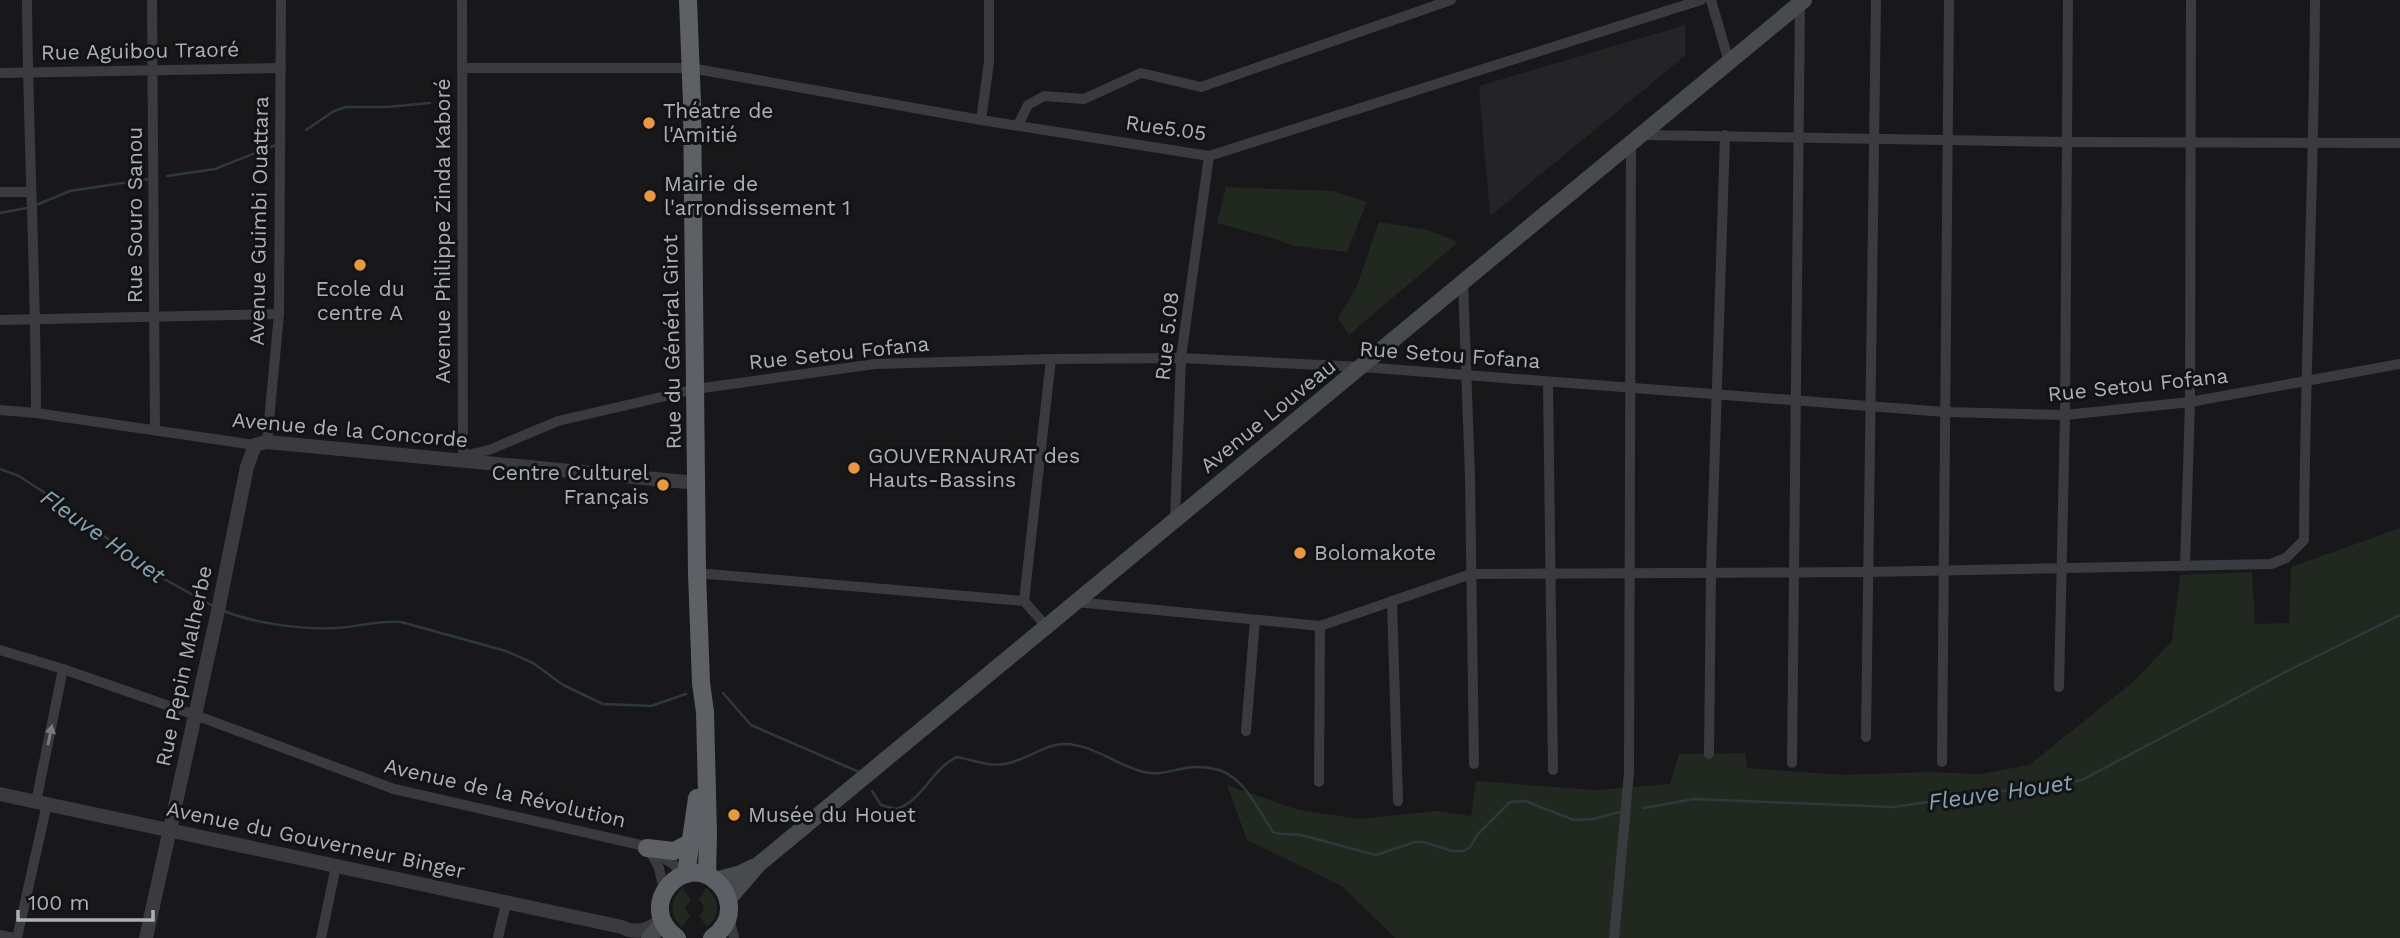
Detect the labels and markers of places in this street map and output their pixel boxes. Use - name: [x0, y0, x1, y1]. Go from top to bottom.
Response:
- place label: Théatre de l'Amitié: [663, 98, 773, 147]
- marker: Théatre de l'Amitié: [641, 115, 657, 131]
- place label: Mairie de l'arrondissement 1: [664, 171, 851, 220]
- marker: Mairie de l'arrondissement 1: [642, 188, 658, 204]
- marker: Ecole du centre A: [352, 257, 368, 273]
- place label: Ecole du centre A: [315, 276, 405, 325]
- place label: GOUVERNAURAT des Hauts-Bassins: [868, 443, 1080, 492]
- place label: Centre Culturel Français: [491, 460, 650, 509]
- marker: GOUVERNAURAT des Hauts-Bassins: [846, 460, 862, 476]
- marker: Centre Culturel Français: [655, 477, 671, 493]
- place label: Bolomakote: [1314, 540, 1436, 565]
- marker: Bolomakote: [1292, 545, 1308, 561]
- place label: Musée du Houet: [748, 802, 916, 827]
- marker: Musée du Houet: [726, 807, 742, 823]

